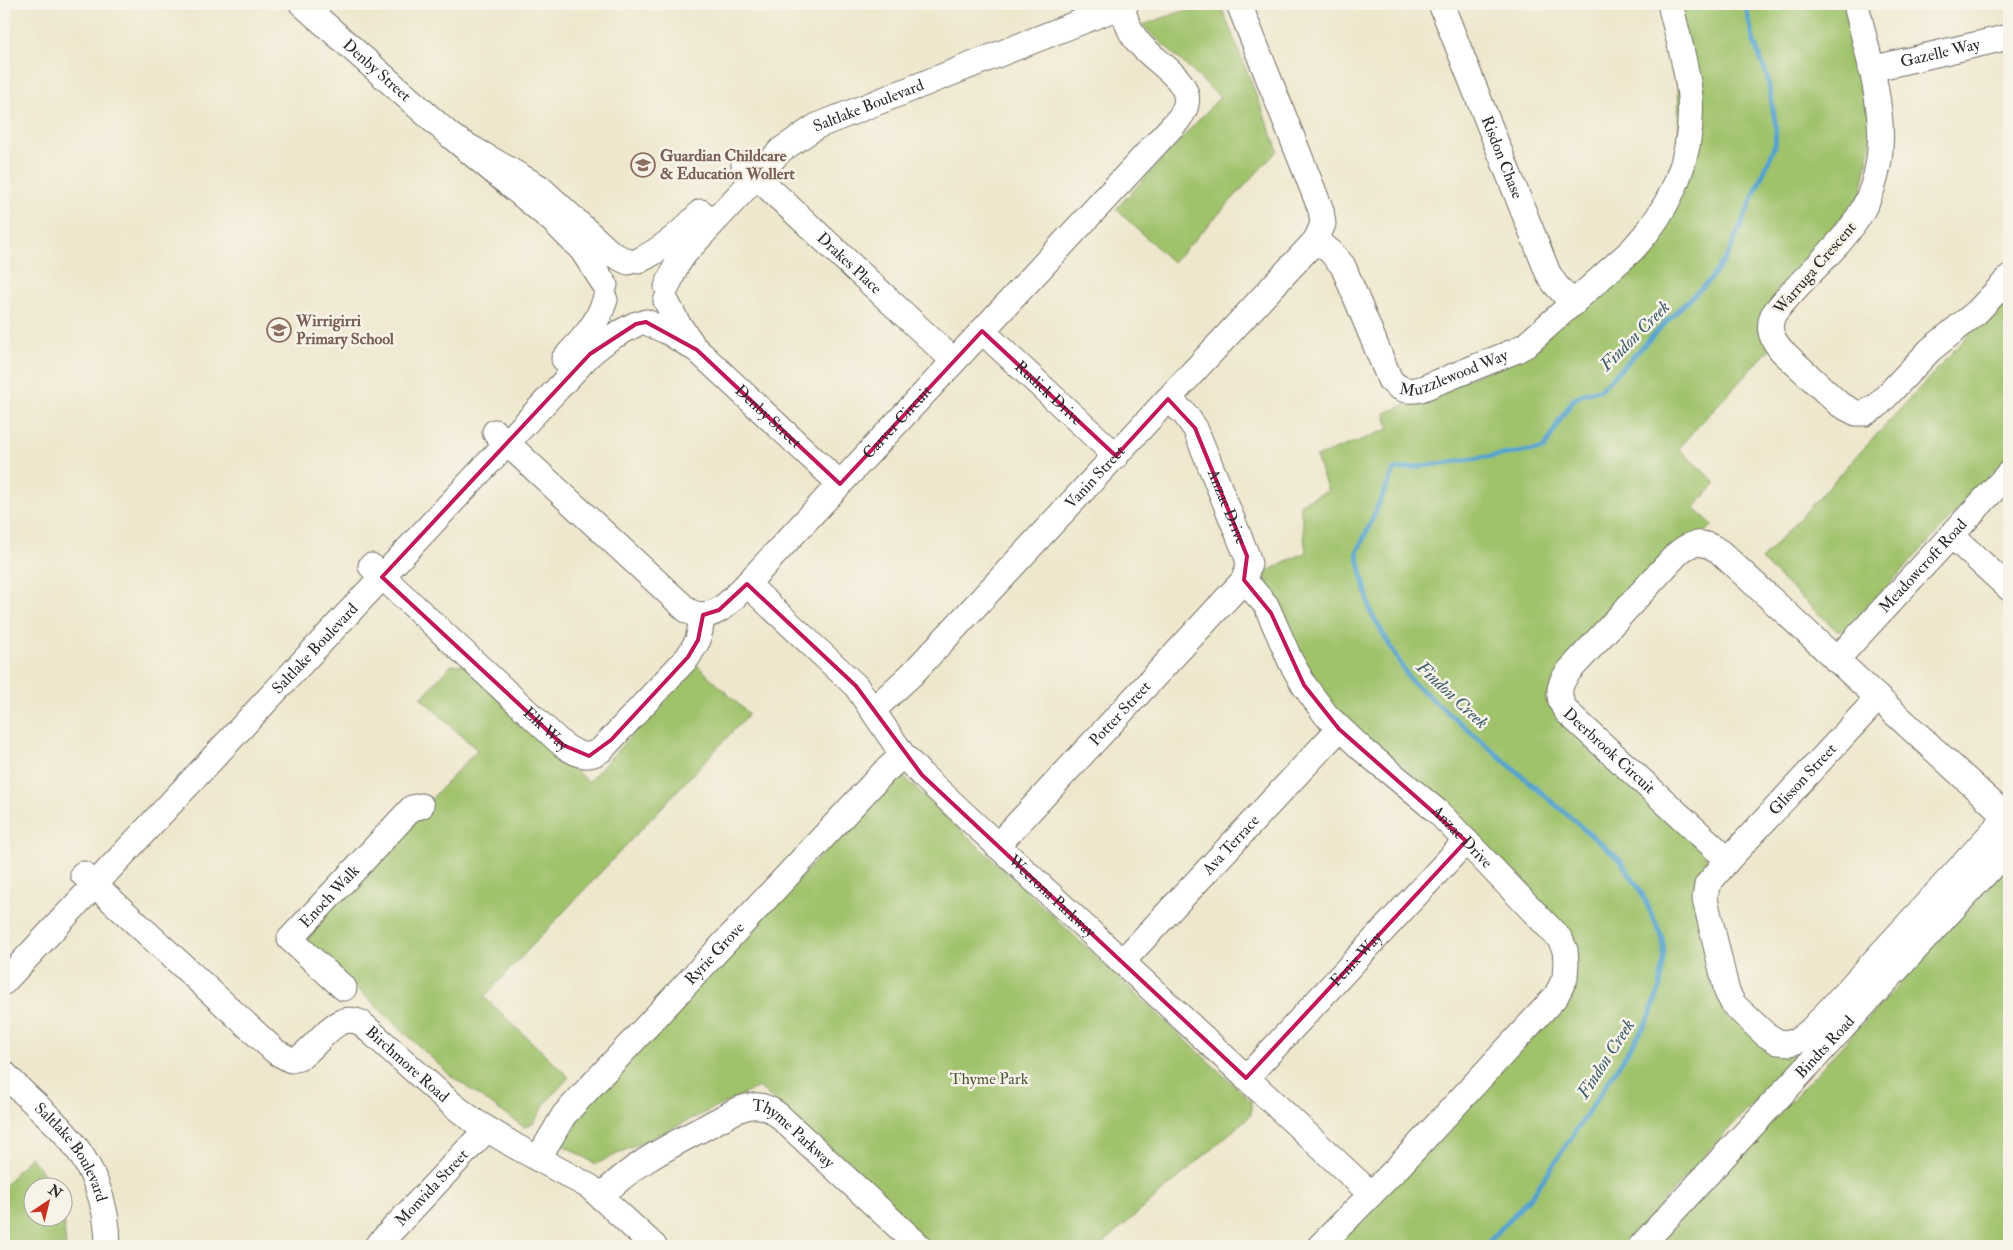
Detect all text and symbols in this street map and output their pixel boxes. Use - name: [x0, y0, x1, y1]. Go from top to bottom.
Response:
- street label: Gazelle Way: [1898, 34, 1983, 72]
- street label: Denby Street: [339, 35, 415, 106]
- street label: Saltlake Boulevard: [810, 75, 927, 137]
- street label: Risdon Chase: [1477, 113, 1528, 202]
- place label: Guardian Childcare & Education Wollert: [660, 146, 795, 184]
- school or university icon: Guardian Childcare & Education Wollert: [630, 152, 656, 178]
- street label: Warruga Crescent: [1769, 218, 1860, 319]
- street label: Drakes Place: [813, 228, 886, 299]
- water label: Findon Creek: [1594, 296, 1675, 377]
- place label: Wirrigirri Primary School: [295, 311, 395, 350]
- school or university icon: Wirrigirri Primary School: [266, 317, 292, 343]
- street label: Muzzlewood Way: [1398, 345, 1512, 401]
- street label: Rudick Drive: [1010, 356, 1087, 430]
- street label: Denby Street: [731, 381, 806, 453]
- street label: Carver Circuit: [858, 381, 936, 463]
- street label: Vanin Street: [1061, 441, 1130, 513]
- street label: Anzac Drive: [1202, 465, 1251, 548]
- street label: Meadowcroft Road: [1874, 515, 1971, 617]
- street label: Saltlake Boulevard: [268, 599, 362, 698]
- water label: Findon Creek: [1411, 655, 1493, 734]
- street label: Potter Street: [1085, 677, 1155, 750]
- street label: Elk Way: [519, 703, 573, 756]
- street label: Deerbrook Circuit: [1559, 703, 1660, 798]
- street label: Glisson Street: [1765, 739, 1841, 819]
- street label: Anzac Drive: [1427, 801, 1497, 873]
- street label: Ava Terrace: [1198, 811, 1264, 880]
- street label: Weerona Parkway: [1003, 850, 1100, 942]
- street label: Enoch Walk: [295, 861, 364, 932]
- street label: Ryrie Grove: [680, 918, 749, 989]
- street label: Fenix Way: [1326, 927, 1387, 991]
- street label: Bindts Road: [1791, 1011, 1859, 1083]
- water label: Findon Creek: [1571, 1015, 1640, 1104]
- street label: Birchmore Road: [361, 1022, 453, 1107]
- park label: Thyme Park: [950, 1069, 1029, 1089]
- street label: Thyme Parkway: [751, 1095, 840, 1173]
- street label: Saltlake Boulevard: [30, 1098, 112, 1204]
- street label: Monvida Street: [391, 1145, 473, 1230]
- north arrow: [22, 1178, 72, 1228]
- text: N: [44, 1181, 66, 1203]

